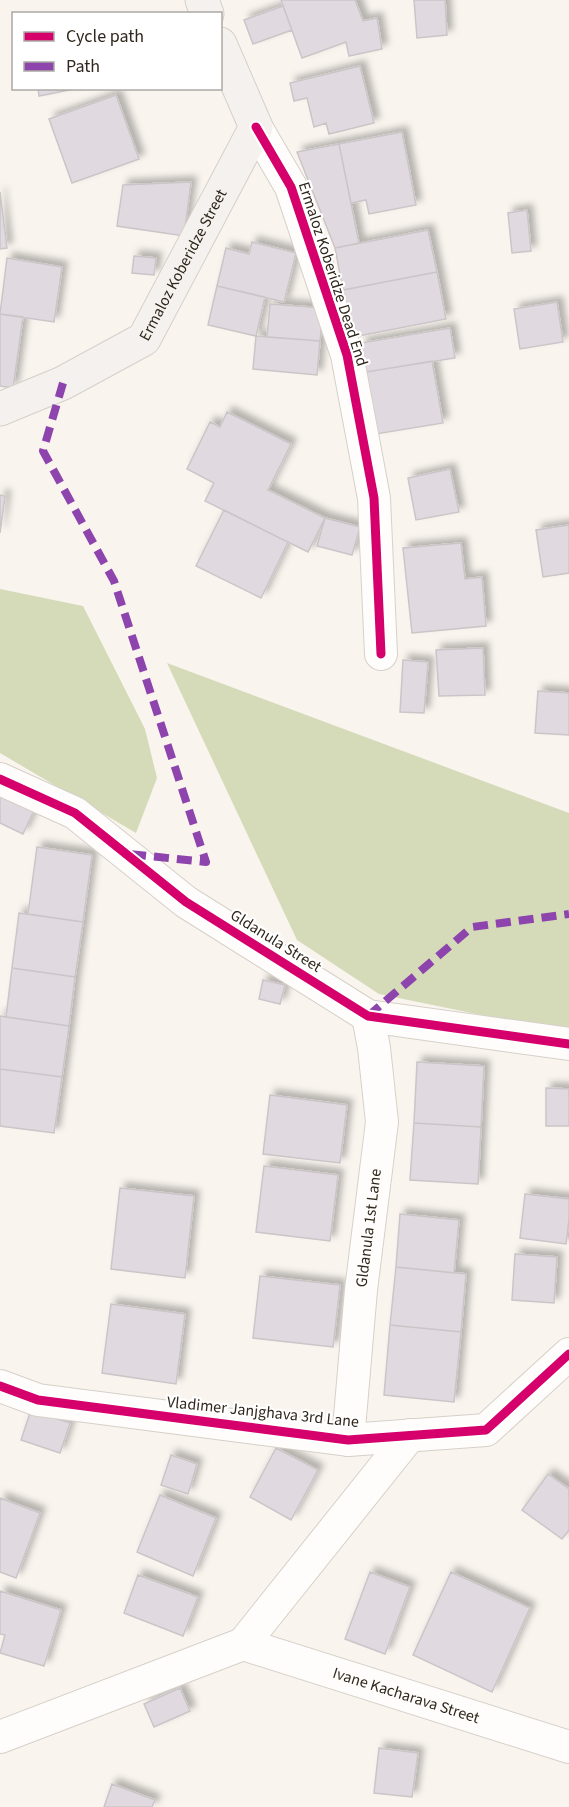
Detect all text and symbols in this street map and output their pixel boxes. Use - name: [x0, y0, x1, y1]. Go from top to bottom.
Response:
- legend: [12, 12, 222, 90]
- text: Cycle path: [66, 24, 144, 49]
- text: Path: [66, 54, 100, 79]
- street label: Ermaloz Koberidze Dead End: [293, 179, 373, 369]
- street label: Ermaloz Koberidze Street: [134, 185, 233, 345]
- street label: Gldanula Street: [226, 904, 326, 978]
- street label: Gldanula 1st Lane: [350, 1167, 387, 1289]
- street label: Vladimer Janjghava 3rd Lane: [166, 1391, 360, 1433]
- street label: Ivane Kacharava Street: [330, 1662, 483, 1729]

